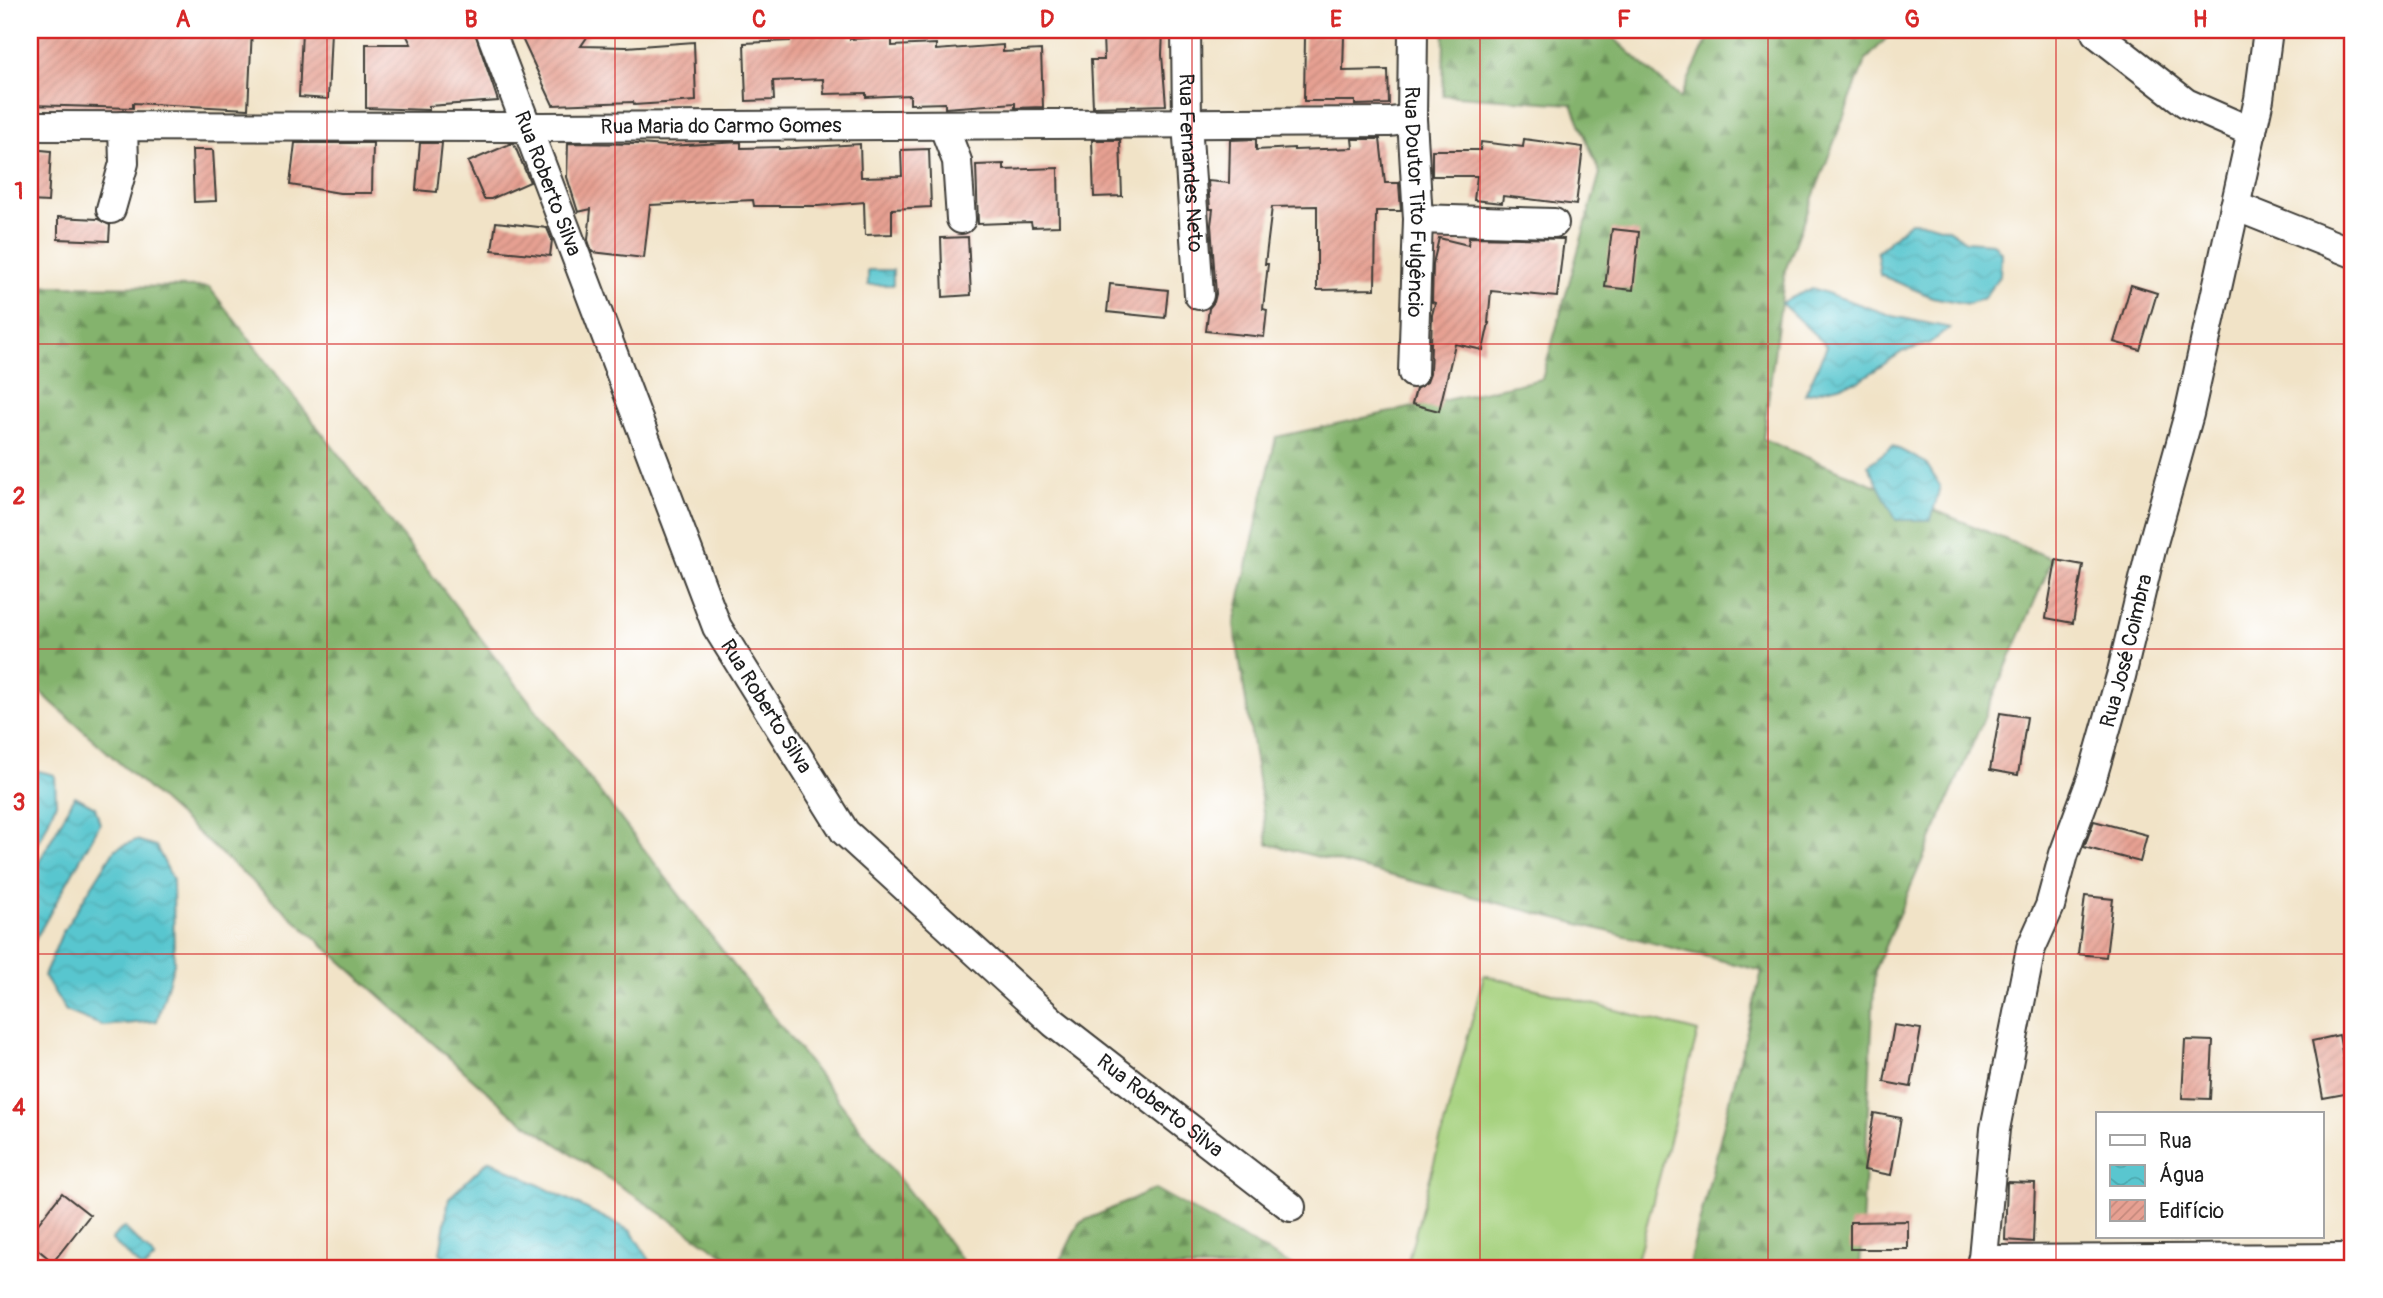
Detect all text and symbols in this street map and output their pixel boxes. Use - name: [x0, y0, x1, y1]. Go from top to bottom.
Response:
- text: A: [176, 5, 191, 34]
- text: B: [464, 5, 478, 34]
- text: C: [752, 5, 766, 34]
- text: D: [1040, 5, 1054, 34]
- text: E: [1330, 5, 1342, 34]
- text: F: [1617, 5, 1631, 34]
- text: G: [1904, 5, 1920, 34]
- text: H: [2193, 5, 2207, 34]
- street label: Rua Fernandes Neto: [1173, 73, 1209, 253]
- street label: Rua Doutor Tito Fulgêncio: [1399, 86, 1432, 318]
- street label: Rua Roberto Silva: [508, 107, 588, 260]
- street label: Rua Maria do Carmo Gomes: [600, 112, 842, 140]
- text: 1: [15, 177, 24, 206]
- text: 2: [13, 482, 26, 511]
- street label: Rua José Coimbra: [2094, 571, 2158, 730]
- street label: Rua Roberto Silva: [714, 634, 818, 778]
- text: 3: [13, 788, 25, 817]
- street label: Rua Roberto Silva: [1091, 1048, 1229, 1163]
- text: 4: [12, 1093, 26, 1122]
- legend: [2096, 1112, 2324, 1238]
- text: Rua: [2159, 1128, 2192, 1155]
- text: Água: [2159, 1162, 2204, 1189]
- text: Edifício: [2159, 1198, 2224, 1225]

